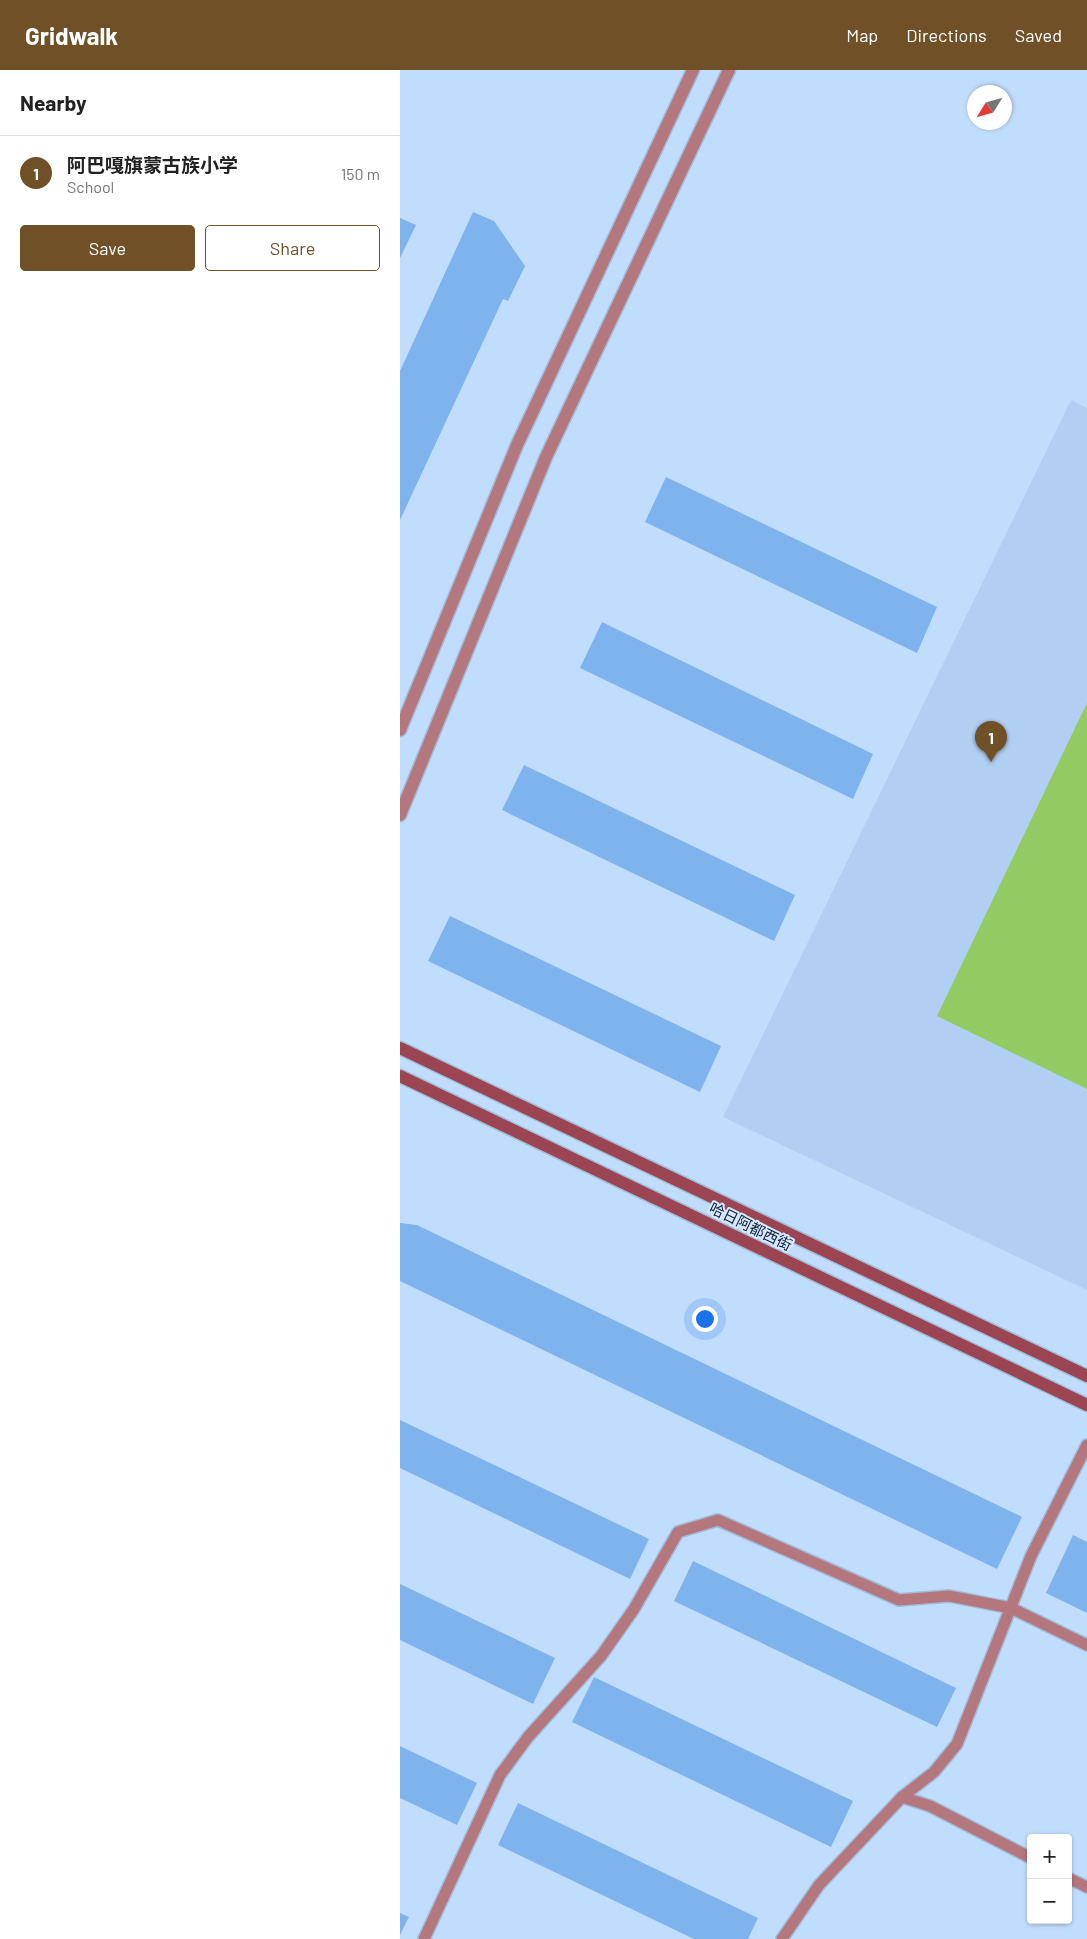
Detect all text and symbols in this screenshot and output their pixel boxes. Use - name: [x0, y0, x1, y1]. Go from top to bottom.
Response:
- text: Gridwalk: [25, 21, 118, 50]
- text: Map: [846, 24, 878, 46]
- text: Directions: [906, 24, 987, 46]
- text: Saved: [1015, 24, 1062, 46]
- north arrow: [967, 85, 1012, 130]
- text: Nearby: [20, 90, 86, 115]
- text: 阿巴嘎旗蒙古族小学: [67, 153, 238, 176]
- text: 1: [33, 164, 39, 183]
- text: 150 m: [341, 164, 380, 183]
- text: School: [67, 177, 114, 196]
- button: Save: [20, 225, 195, 271]
- button: Share: [205, 225, 380, 271]
- pin: 1: [975, 721, 1007, 762]
- street label: 哈日阿都西街: [707, 1198, 795, 1254]
- your location: [692, 1306, 718, 1332]
- map controls: [1027, 1834, 1072, 1924]
- button: +: [1027, 1834, 1072, 1879]
- button: −: [1027, 1879, 1072, 1924]

